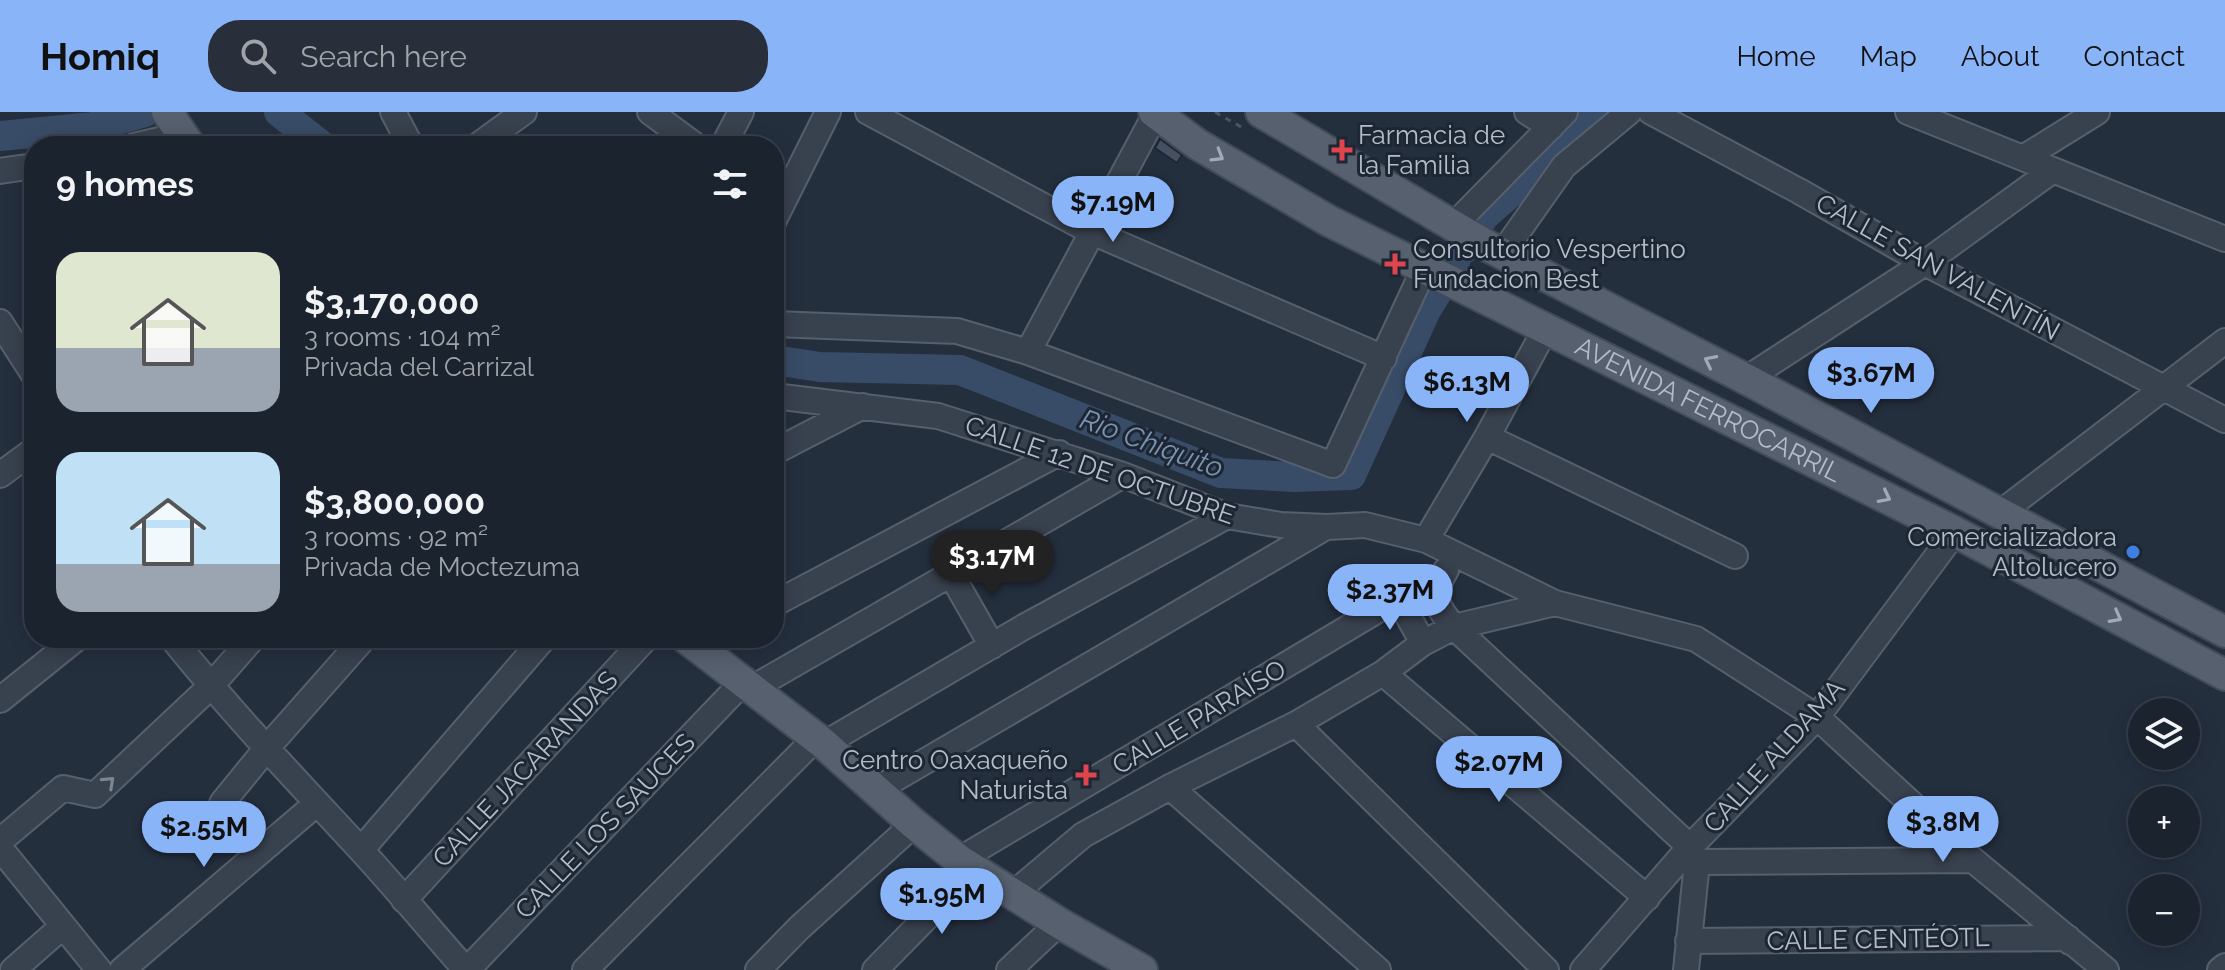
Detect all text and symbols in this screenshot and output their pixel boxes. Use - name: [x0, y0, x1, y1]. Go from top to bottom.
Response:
- search box: [208, 20, 768, 92]
- text: Homiq: [40, 34, 160, 79]
- icon: search: [236, 34, 280, 78]
- text: Search here: [300, 39, 467, 74]
- text: Home: [1736, 40, 1816, 73]
- text: Map: [1860, 40, 1917, 73]
- text: About: [1961, 40, 2040, 73]
- text: Contact: [2084, 40, 2185, 73]
- place label: Farmacia de la Familia: [1358, 120, 1505, 180]
- marker: Farmacia de la Familia: [1333, 141, 1351, 159]
- one-way arrow: [1210, 146, 1224, 162]
- icon: filters: [708, 162, 752, 206]
- text: 9 homes: [56, 164, 194, 204]
- pin: $7.19M: [1048, 176, 1178, 244]
- text: $7.19M: [1070, 187, 1156, 217]
- street label: CALLE SAN VALENTÍN: [1811, 187, 2065, 347]
- place label: Consultorio Vespertino Fundacion Best: [1413, 234, 1686, 294]
- marker: Consultorio Vespertino Fundacion Best: [1384, 253, 1406, 275]
- text: $3,170,000: [304, 282, 480, 322]
- icon: home: [120, 284, 216, 380]
- text: 3 rooms · 104 m²: [304, 322, 501, 352]
- street label: AVENIDA FERROCARRIL: [1571, 331, 1846, 488]
- pin: $3.67M: [1806, 347, 1936, 415]
- text: Privada del Carrizal: [304, 352, 534, 382]
- one-way arrow: [1704, 355, 1719, 370]
- pin: $6.13M: [1402, 356, 1532, 424]
- text: $3.67M: [1826, 358, 1916, 388]
- text: $6.13M: [1423, 367, 1511, 397]
- water label: Rio Chiquito: [1076, 402, 1228, 485]
- street label: CALLE 12 DE OCTUBRE: [961, 410, 1239, 530]
- text: $3,800,000: [304, 482, 485, 522]
- icon: home: [120, 484, 216, 580]
- one-way arrow: [1876, 488, 1891, 503]
- text: 3 rooms · 92 m²: [304, 522, 488, 552]
- place label: Comercializadora Altolucero: [1907, 522, 2117, 582]
- pin: $3.17M: [927, 530, 1057, 598]
- text: $3.17M: [949, 541, 1035, 571]
- marker: Comercializadora Altolucero: [2124, 543, 2142, 561]
- text: Privada de Moctezuma: [304, 552, 580, 582]
- pin: $2.37M: [1325, 564, 1455, 632]
- text: $2.37M: [1346, 575, 1434, 605]
- one-way arrow: [2107, 608, 2122, 623]
- street label: CALLE PARAÍSO: [1107, 654, 1291, 780]
- street label: CALLE JACARANDAS: [426, 665, 624, 873]
- street label: CALLE ALDAMA: [1697, 673, 1851, 839]
- map controls: [2128, 698, 2200, 946]
- button: layers: [2128, 698, 2200, 770]
- street label: CALLE LOS SAUCES: [509, 727, 701, 925]
- pin: $2.07M: [1434, 736, 1564, 804]
- place label: Centro Oaxaqueño Naturista: [842, 745, 1068, 805]
- text: $2.07M: [1454, 747, 1544, 777]
- marker: Centro Oaxaqueño Naturista: [1075, 764, 1097, 786]
- one-way arrow: [100, 777, 114, 792]
- button: +: [2128, 786, 2200, 858]
- pin: $3.8M: [1887, 796, 1999, 864]
- pin: $2.55M: [139, 801, 269, 869]
- text: $3.8M: [1906, 807, 1980, 837]
- text: $2.55M: [160, 812, 248, 842]
- pin: $1.95M: [877, 868, 1007, 936]
- button: −: [2128, 874, 2200, 946]
- text: $1.95M: [898, 879, 986, 909]
- street label: CALLE CENTÉOTL: [1766, 922, 1990, 956]

